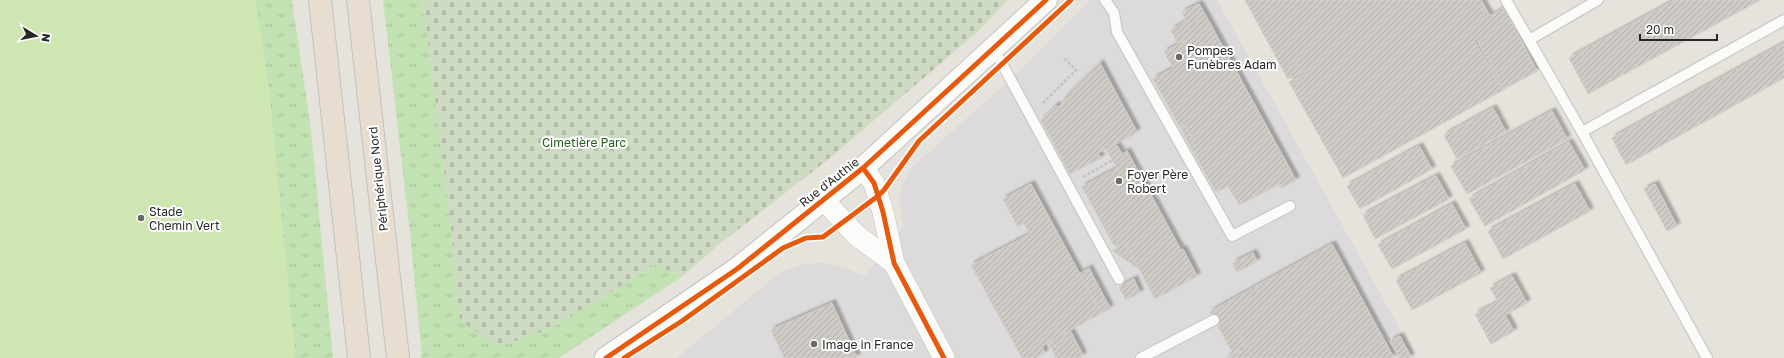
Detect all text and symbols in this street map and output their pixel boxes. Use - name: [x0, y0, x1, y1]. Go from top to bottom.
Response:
- north arrow: [16, 16, 56, 56]
- scale bar: [1640, 16, 1717, 42]
- text: 20 m: [1646, 22, 1674, 37]
- text: N: [39, 33, 53, 43]
- place label: Pompes Funèbres Adam: [1187, 43, 1277, 72]
- marker: Pompes Funèbres Adam: [1174, 52, 1184, 62]
- street label: Périphérique Nord: [365, 126, 391, 232]
- park label: Cimetière Parc: [542, 135, 626, 150]
- street label: Rue d'Authie: [796, 154, 862, 210]
- place label: Foyer Père Robert: [1127, 167, 1188, 196]
- marker: Foyer Père Robert: [1114, 176, 1124, 186]
- place label: Stade Chemin Vert: [149, 204, 220, 233]
- marker: Stade Chemin Vert: [136, 213, 146, 223]
- place label: Image in France: [822, 337, 914, 352]
- marker: Image in France: [809, 339, 819, 349]

